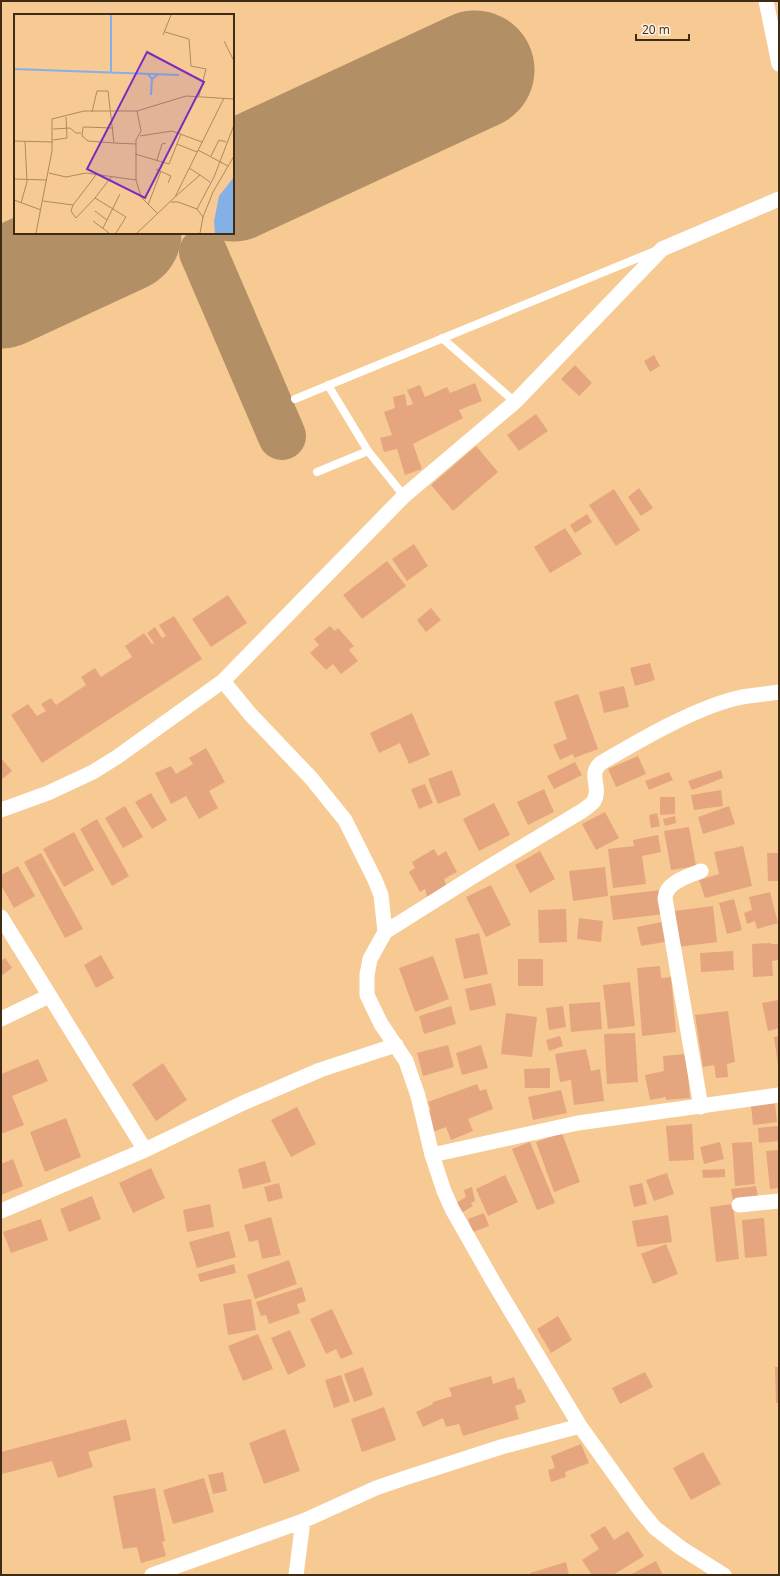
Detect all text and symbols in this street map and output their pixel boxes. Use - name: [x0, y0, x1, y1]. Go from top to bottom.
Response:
- inset map: [14, 14, 234, 234]
- scale bar: [636, 16, 689, 42]
- text: 20 m: [642, 21, 670, 38]

